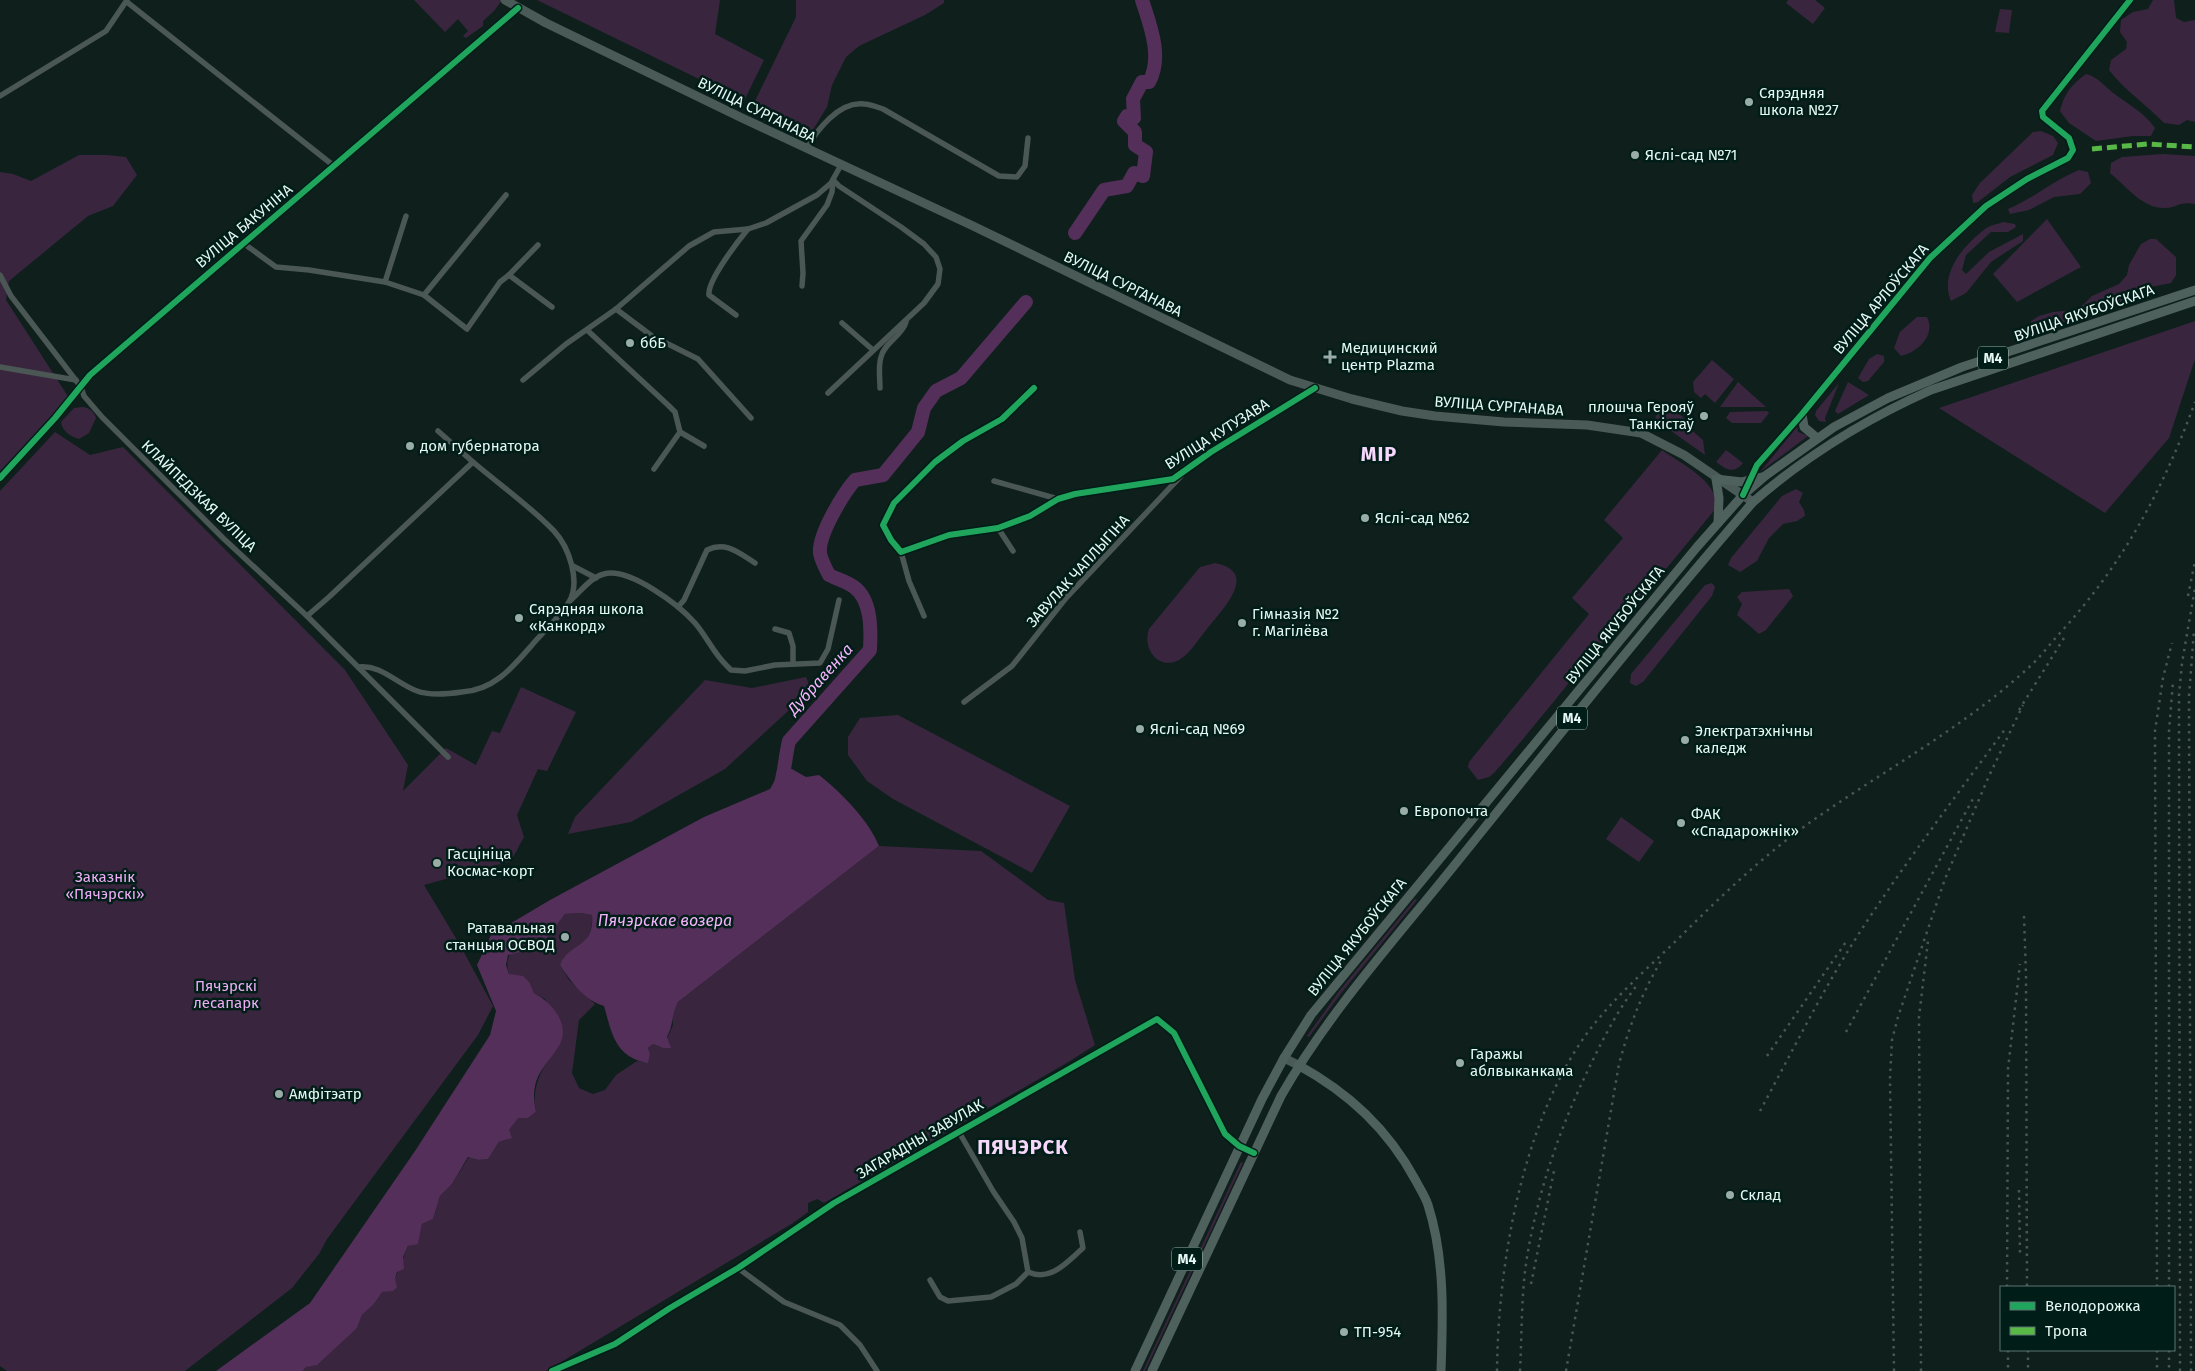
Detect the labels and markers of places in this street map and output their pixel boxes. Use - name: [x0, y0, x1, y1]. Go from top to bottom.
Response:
- place label: Сярэдняя школа №27: [1759, 84, 1839, 119]
- marker: Сярэдняя школа №27: [1743, 96, 1755, 108]
- place label: Яслі-сад №71: [1645, 146, 1737, 164]
- marker: Яслі-сад №71: [1629, 149, 1641, 161]
- place label: ббБ: [640, 334, 666, 352]
- marker: ббБ: [624, 337, 636, 349]
- place label: Медицинский центр Plazma: [1341, 339, 1438, 374]
- marker: Медицинский центр Plazma: [1323, 350, 1337, 364]
- place label: плошча Герояў Танкістаў: [1588, 398, 1695, 433]
- marker: плошча Герояў Танкістаў: [1698, 410, 1710, 422]
- place label: дом губернатора: [420, 437, 540, 455]
- marker: дом губернатора: [404, 440, 416, 452]
- place label: Яслі-сад №62: [1375, 509, 1470, 527]
- marker: Яслі-сад №62: [1359, 512, 1371, 524]
- place label: Сярэдняя школа «Канкорд»: [529, 600, 644, 635]
- place label: Гімназія №2 г. Магілёва: [1252, 605, 1339, 640]
- marker: Сярэдняя школа «Канкорд»: [513, 612, 525, 624]
- marker: Гімназія №2 г. Магілёва: [1236, 617, 1248, 629]
- place label: Яслі-сад №69: [1150, 720, 1245, 738]
- place label: Электратэхнічны каледж: [1695, 722, 1813, 757]
- marker: Яслі-сад №69: [1134, 723, 1146, 735]
- marker: Электратэхнічны каледж: [1679, 734, 1691, 746]
- place label: Европочта: [1414, 802, 1488, 820]
- marker: Европочта: [1398, 805, 1410, 817]
- place label: ФАК «Спадарожнік»: [1691, 805, 1799, 840]
- marker: ФАК «Спадарожнік»: [1675, 817, 1687, 829]
- place label: Гасцініца Космас-корт: [447, 845, 534, 880]
- marker: Гасцініца Космас-корт: [431, 857, 443, 869]
- place label: Ратавальная станцыя ОСВОД: [445, 919, 555, 954]
- marker: Ратавальная станцыя ОСВОД: [559, 931, 571, 943]
- place label: Гаражы аблвыканкама: [1470, 1045, 1573, 1080]
- marker: Гаражы аблвыканкама: [1454, 1057, 1466, 1069]
- place label: Амфітэатр: [289, 1085, 362, 1103]
- marker: Амфітэатр: [273, 1088, 285, 1100]
- place label: Склад: [1740, 1186, 1781, 1204]
- marker: Склад: [1724, 1189, 1736, 1201]
- place label: ТП-954: [1354, 1323, 1401, 1341]
- marker: ТП-954: [1338, 1326, 1350, 1338]

